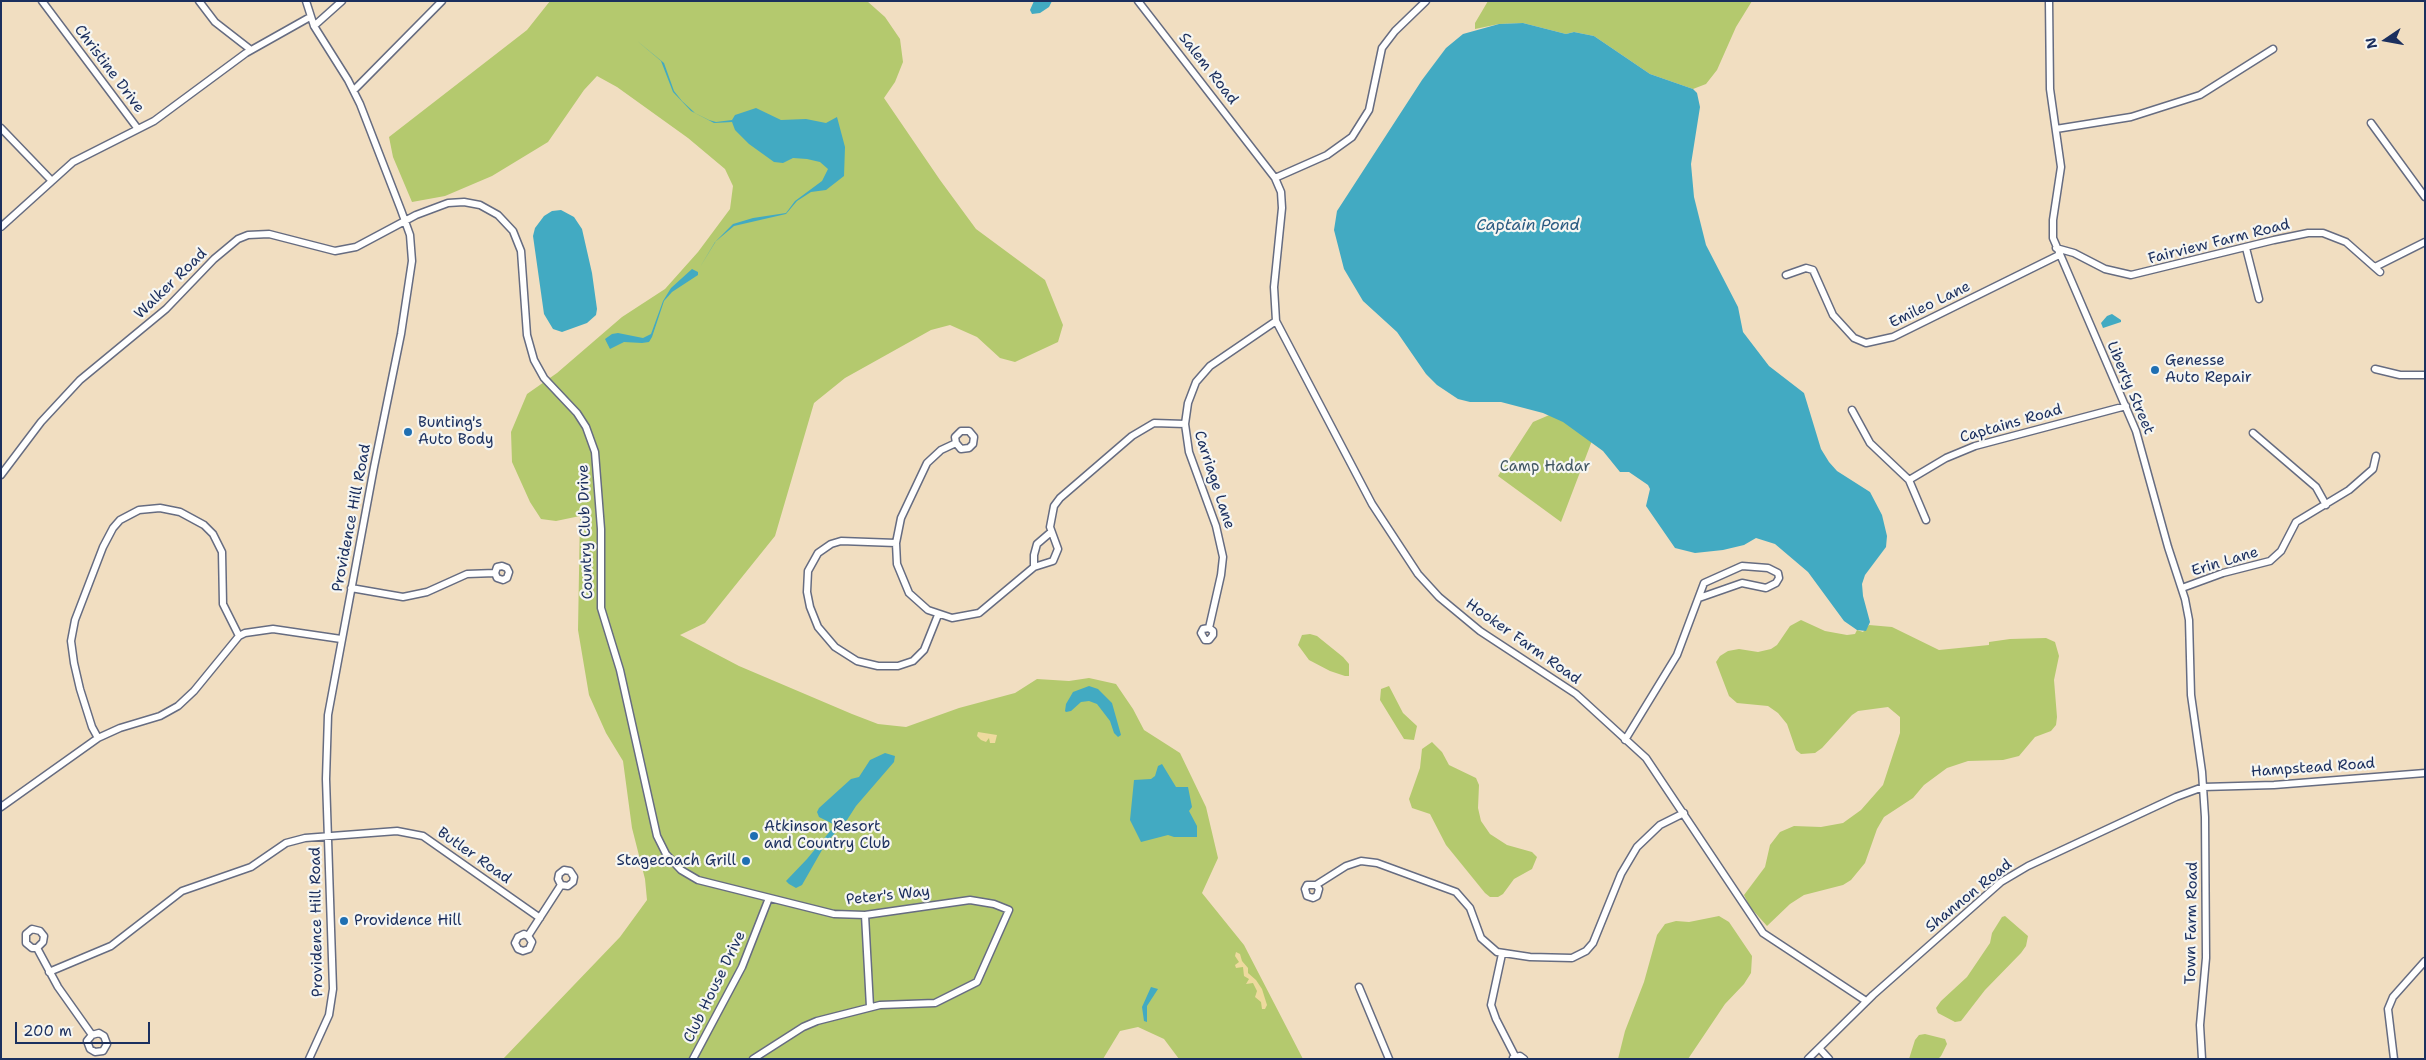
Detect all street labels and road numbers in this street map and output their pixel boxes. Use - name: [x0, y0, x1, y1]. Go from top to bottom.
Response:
- street label: Christine Drive: [70, 21, 148, 117]
- street label: Salem Road: [1174, 30, 1242, 108]
- street label: Fairview Farm Road: [2146, 216, 2292, 268]
- street label: Walker Road: [131, 245, 211, 323]
- street label: Emileo Lane: [1887, 278, 1973, 332]
- street label: Liberty Street: [2102, 339, 2158, 437]
- street label: Captains Road: [1958, 401, 2064, 447]
- street label: Carriage Lane: [1190, 429, 1238, 531]
- street label: Providence Hill Road: [329, 443, 375, 593]
- street label: Country Club Drive: [575, 464, 597, 600]
- street label: Erin Lane: [2190, 543, 2260, 581]
- street label: Hooker Farm Road: [1462, 595, 1584, 689]
- street label: Hampstead Road: [2250, 755, 2376, 781]
- street label: Butler Road: [434, 824, 514, 888]
- street label: Providence Hill Road: [307, 847, 327, 997]
- street label: Shannon Road: [1922, 856, 2016, 936]
- street label: Town Farm Road: [2182, 862, 2202, 984]
- street label: Peter's Way: [845, 883, 931, 909]
- street label: Club House Drive: [680, 928, 750, 1046]

